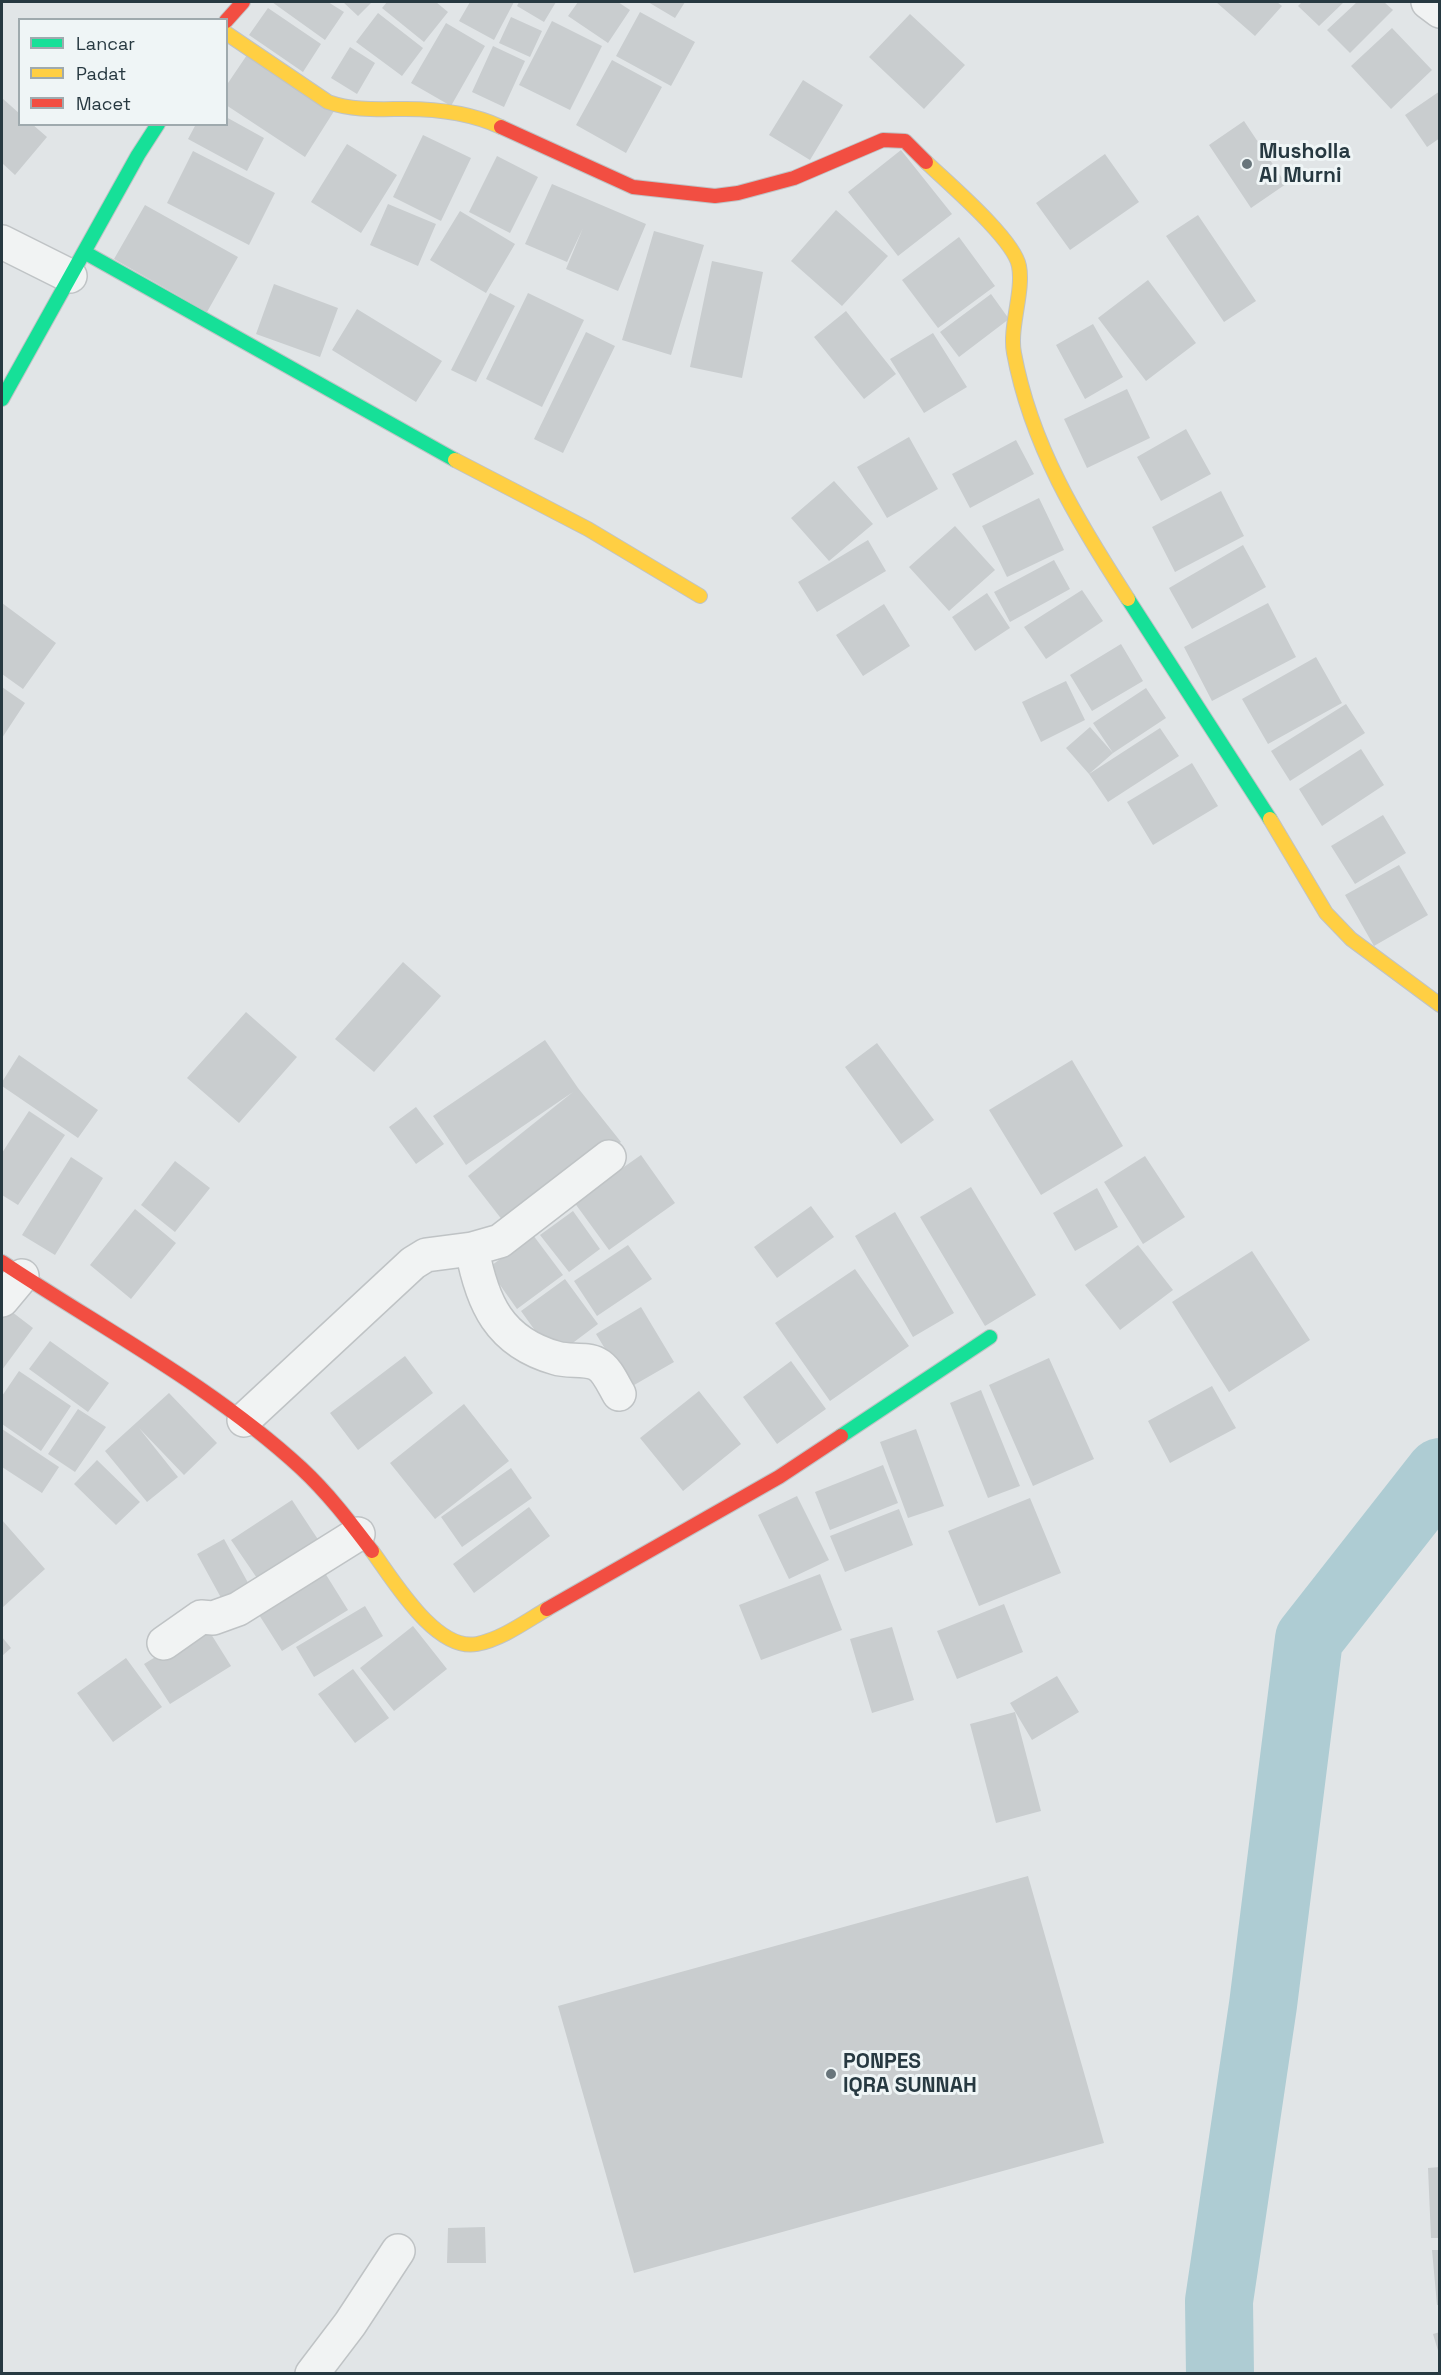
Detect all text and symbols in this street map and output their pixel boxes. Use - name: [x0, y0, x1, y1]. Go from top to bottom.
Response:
- legend: [18, 18, 228, 126]
- text: Lancar: [76, 32, 135, 55]
- text: Padat: [76, 62, 126, 85]
- text: Macet: [76, 92, 131, 115]
- place label: Musholla Al Murni: [1259, 139, 1351, 189]
- marker: Musholla Al Murni: [1240, 157, 1254, 171]
- place label: PONPES IQRA SUNNAH: [843, 2049, 977, 2099]
- marker: PONPES IQRA SUNNAH: [824, 2067, 838, 2081]

